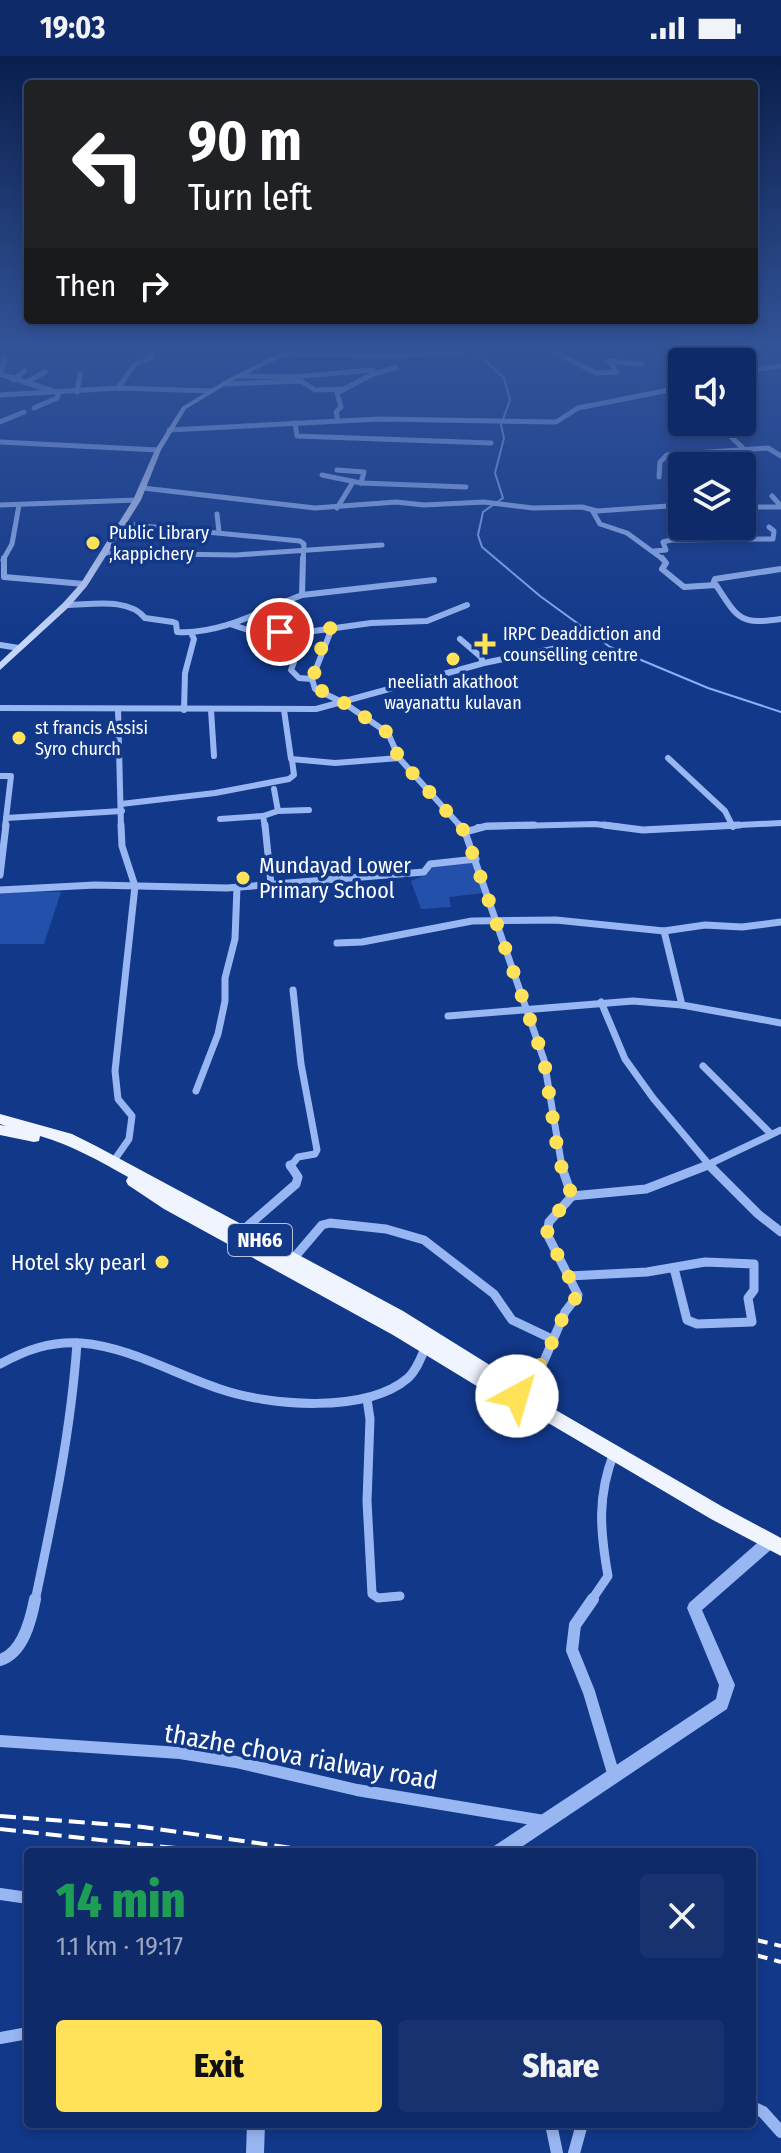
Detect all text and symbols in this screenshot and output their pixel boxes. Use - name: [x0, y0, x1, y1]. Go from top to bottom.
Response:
- text: 19:03: [40, 10, 105, 46]
- text: 90 m: [188, 108, 302, 175]
- icon: left: [56, 112, 160, 216]
- text: Turn left: [188, 176, 312, 220]
- icon: right: [132, 264, 176, 308]
- text: Then: [56, 268, 116, 304]
- map controls: [668, 348, 756, 540]
- button: sound: [668, 348, 756, 436]
- button: layers: [668, 452, 756, 540]
- place label: Public Library ,kappichery: [109, 522, 209, 565]
- marker: Public Library ,kappichery: [84, 534, 102, 552]
- pin: [246, 598, 314, 666]
- icon: arrive: [258, 610, 302, 654]
- place label: IRPC Deaddiction and counselling centre: [503, 623, 661, 666]
- marker: IRPC Deaddiction and counselling centre: [474, 633, 496, 655]
- marker: neeliath akathoot wayanattu kulavan: [444, 650, 462, 668]
- place label: neeliath akathoot wayanattu kulavan: [384, 671, 522, 714]
- place label: st francis Assisi Syro church: [35, 717, 148, 760]
- marker: st francis Assisi Syro church: [10, 729, 28, 747]
- place label: Mundayad Lower Primary School: [259, 852, 411, 904]
- marker: Mundayad Lower Primary School: [234, 869, 252, 887]
- road number: NH66: [228, 1224, 292, 1256]
- place label: Hotel sky pearl: [11, 1249, 146, 1276]
- marker: Hotel sky pearl: [153, 1253, 171, 1271]
- position arrow: [475, 1354, 559, 1438]
- street label: thazhe chova rialway road: [162, 1718, 440, 1796]
- text: 14 min: [56, 1872, 186, 1930]
- button: close: [640, 1874, 724, 1958]
- text: 1.1 km · 19:17: [56, 1931, 183, 1962]
- button: Exit: [56, 2020, 382, 2112]
- button: Share: [398, 2020, 724, 2112]

